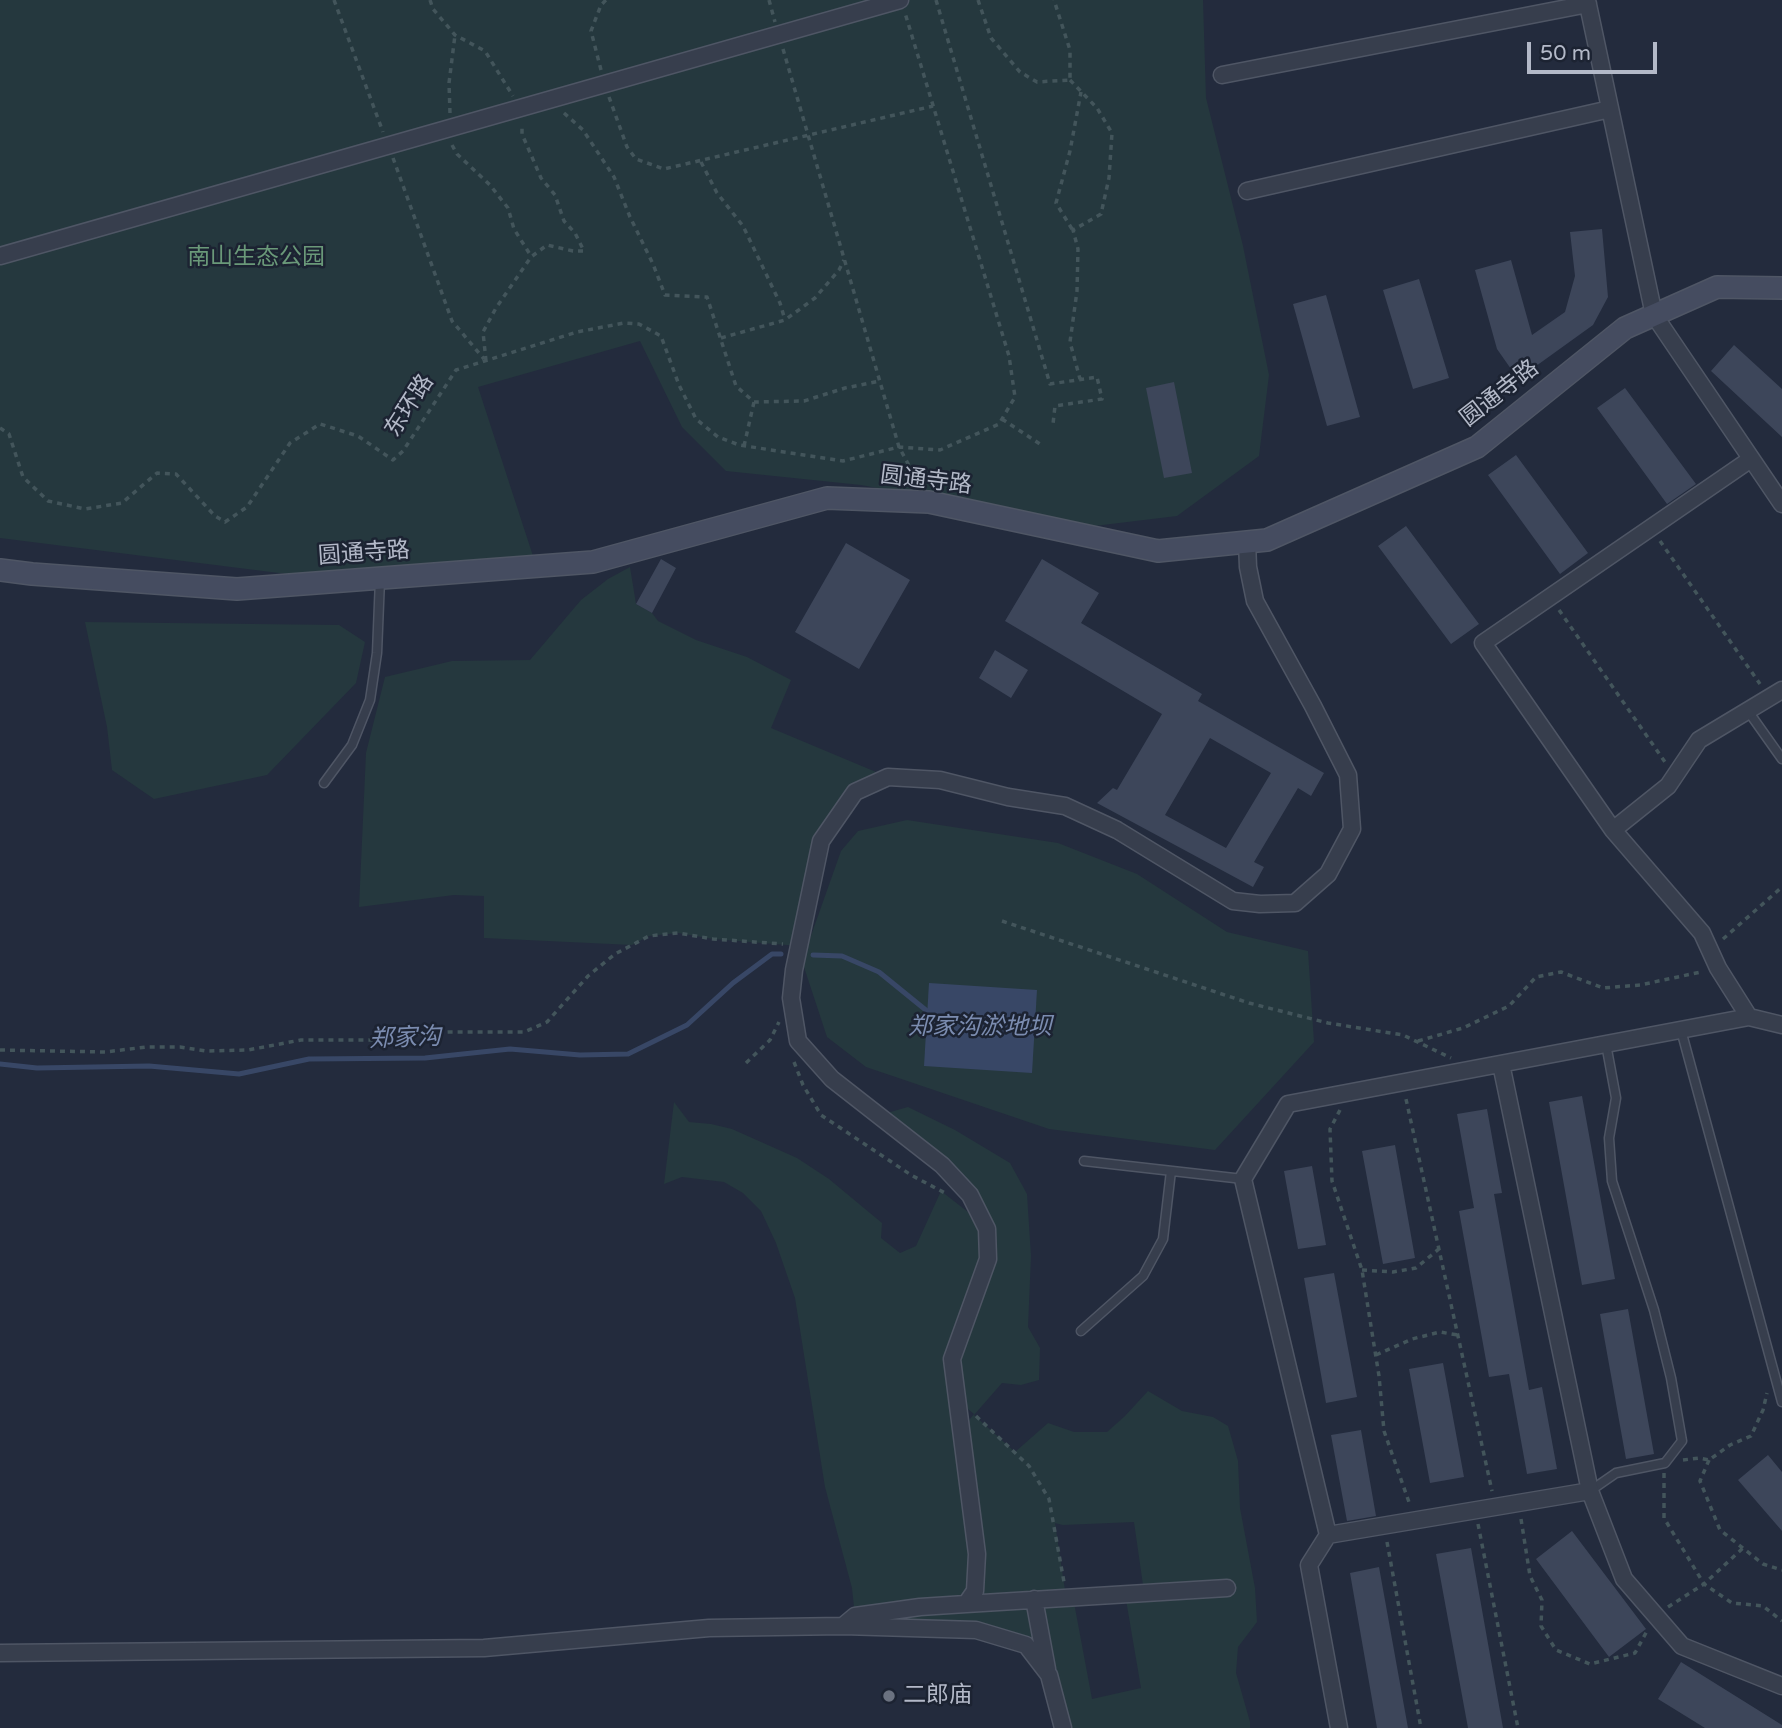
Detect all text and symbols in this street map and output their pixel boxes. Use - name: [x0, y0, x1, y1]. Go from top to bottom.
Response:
- scale bar: [1530, 28, 1660, 72]
- text: 50 m: [1540, 41, 1591, 66]
- park label: 南山生态公园: [187, 244, 325, 272]
- street label: 圆通寺路: [1455, 355, 1545, 433]
- street label: 东环路: [380, 370, 440, 442]
- street label: 圆通寺路: [879, 462, 973, 500]
- street label: 圆通寺路: [317, 537, 411, 571]
- water label: 郑家沟淤地坝: [908, 1014, 1052, 1042]
- water label: 郑家沟: [369, 1023, 441, 1055]
- place label: 二郎庙: [903, 1682, 972, 1710]
- marker: 二郎庙: [881, 1688, 897, 1704]

